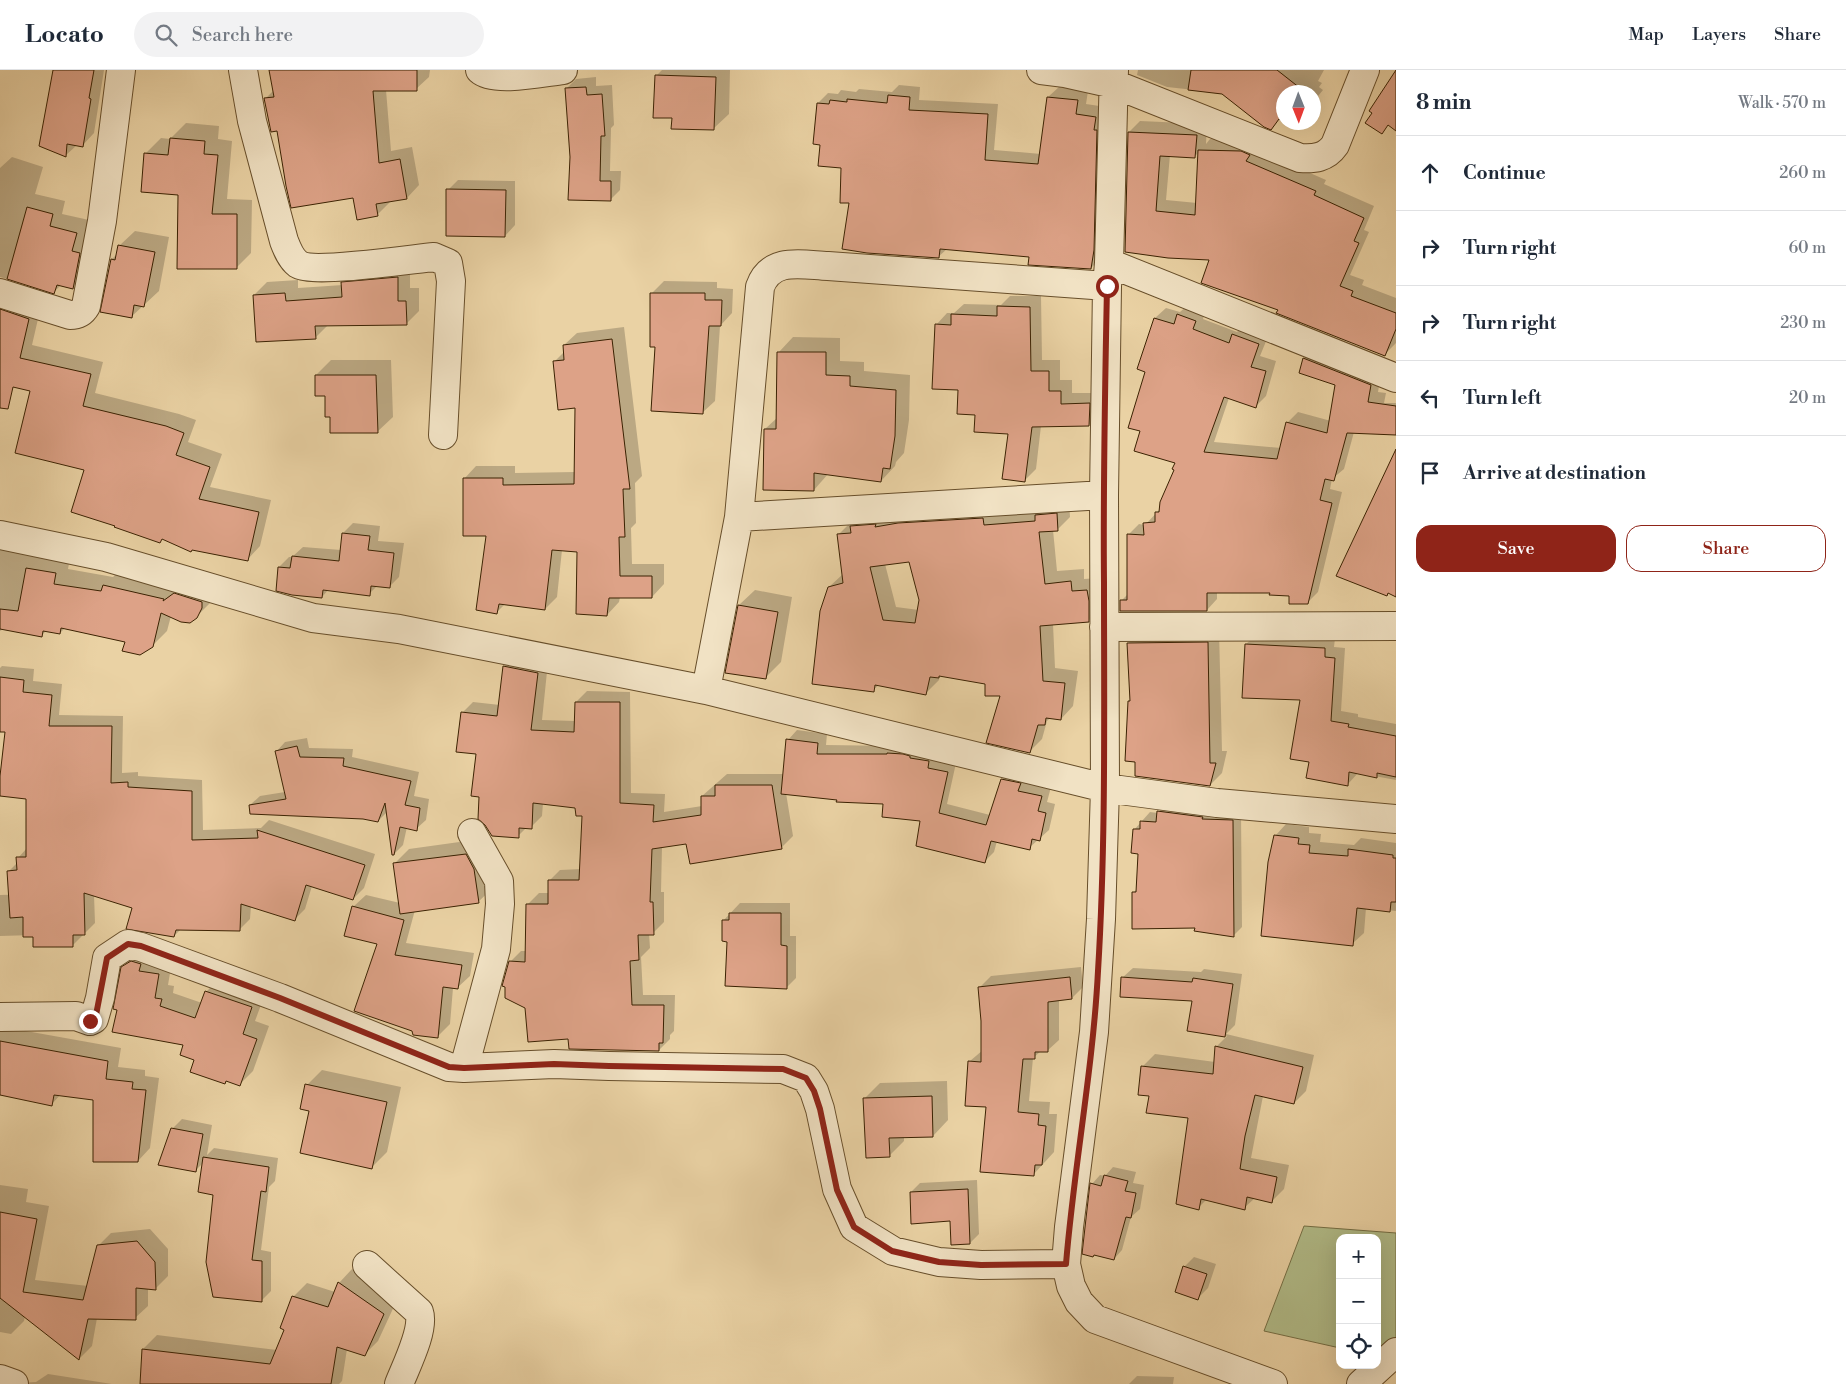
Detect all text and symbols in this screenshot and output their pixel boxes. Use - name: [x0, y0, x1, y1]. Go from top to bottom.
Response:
- search box: [134, 12, 484, 57]
- text: Locato: [25, 20, 104, 50]
- icon: search: [152, 21, 180, 49]
- text: Search here: [192, 23, 293, 47]
- text: Map: [1629, 23, 1664, 46]
- text: Layers: [1692, 23, 1746, 46]
- text: Share: [1774, 23, 1821, 46]
- north arrow: [1276, 85, 1321, 130]
- text: 8 min: [1416, 90, 1471, 116]
- text: Walk · 570 m: [1738, 93, 1826, 113]
- icon: ahead: [1416, 159, 1444, 187]
- text: Continue: [1463, 161, 1546, 185]
- text: 260 m: [1779, 163, 1826, 183]
- icon: right: [1416, 234, 1444, 262]
- text: Turn right: [1463, 236, 1556, 260]
- text: 60 m: [1788, 238, 1826, 258]
- route start: [1096, 275, 1119, 298]
- icon: right: [1416, 309, 1444, 337]
- text: Turn right: [1463, 311, 1556, 335]
- text: 230 m: [1780, 313, 1826, 333]
- icon: left: [1416, 384, 1444, 412]
- text: Turn left: [1463, 386, 1542, 410]
- text: 20 m: [1789, 388, 1826, 408]
- icon: arrive: [1416, 459, 1444, 487]
- text: Arrive at destination: [1463, 461, 1646, 485]
- button: Save: [1416, 525, 1616, 572]
- button: Share: [1626, 525, 1826, 572]
- route end: [79, 1010, 102, 1033]
- map controls: [1336, 1234, 1381, 1369]
- button: +: [1336, 1234, 1381, 1279]
- button: −: [1336, 1279, 1381, 1324]
- button: locate: [1336, 1324, 1381, 1369]

